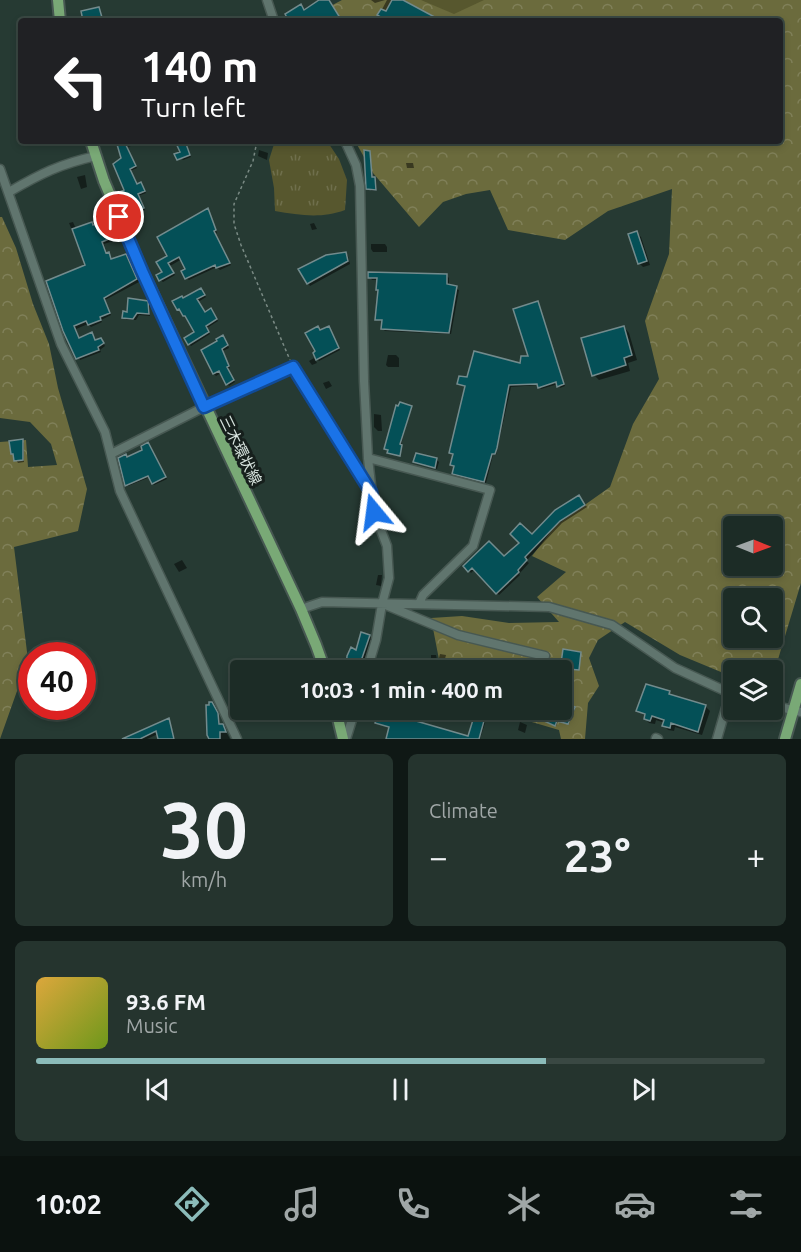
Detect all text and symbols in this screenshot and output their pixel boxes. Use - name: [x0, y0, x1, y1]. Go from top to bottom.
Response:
- icon: left: [42, 42, 120, 120]
- text: 140 m: [141, 43, 258, 90]
- text: Turn left: [141, 92, 245, 122]
- pin: [93, 191, 144, 242]
- icon: arrive: [102, 200, 135, 233]
- street label: 三木環状線: [217, 413, 265, 487]
- position arrow: [342, 480, 406, 544]
- north arrow: [723, 516, 783, 576]
- map controls: [723, 516, 783, 720]
- button: search: [723, 588, 783, 648]
- speed limit sign: 40: [18, 642, 96, 720]
- button: layers: [723, 660, 783, 720]
- text: 10:03 · 1 min · 400 m: [299, 677, 503, 702]
- text: 30: [160, 785, 248, 873]
- text: Climate: [429, 799, 498, 822]
- text: 23°: [564, 830, 630, 881]
- text: −: [429, 838, 448, 875]
- text: +: [746, 838, 765, 875]
- text: km/h: [181, 868, 227, 891]
- text: 93.6 FM: [126, 989, 206, 1014]
- text: Music: [126, 1014, 178, 1037]
- icon: previous: [141, 1073, 174, 1106]
- icon: pause: [384, 1073, 417, 1106]
- icon: next: [627, 1073, 660, 1106]
- icon: directions: [171, 1183, 213, 1225]
- icon: music: [281, 1183, 323, 1225]
- icon: phone: [392, 1183, 434, 1225]
- icon: climate: [503, 1183, 545, 1225]
- icon: car: [614, 1183, 656, 1225]
- icon: filters: [725, 1183, 767, 1225]
- text: 10:02: [34, 1189, 102, 1219]

